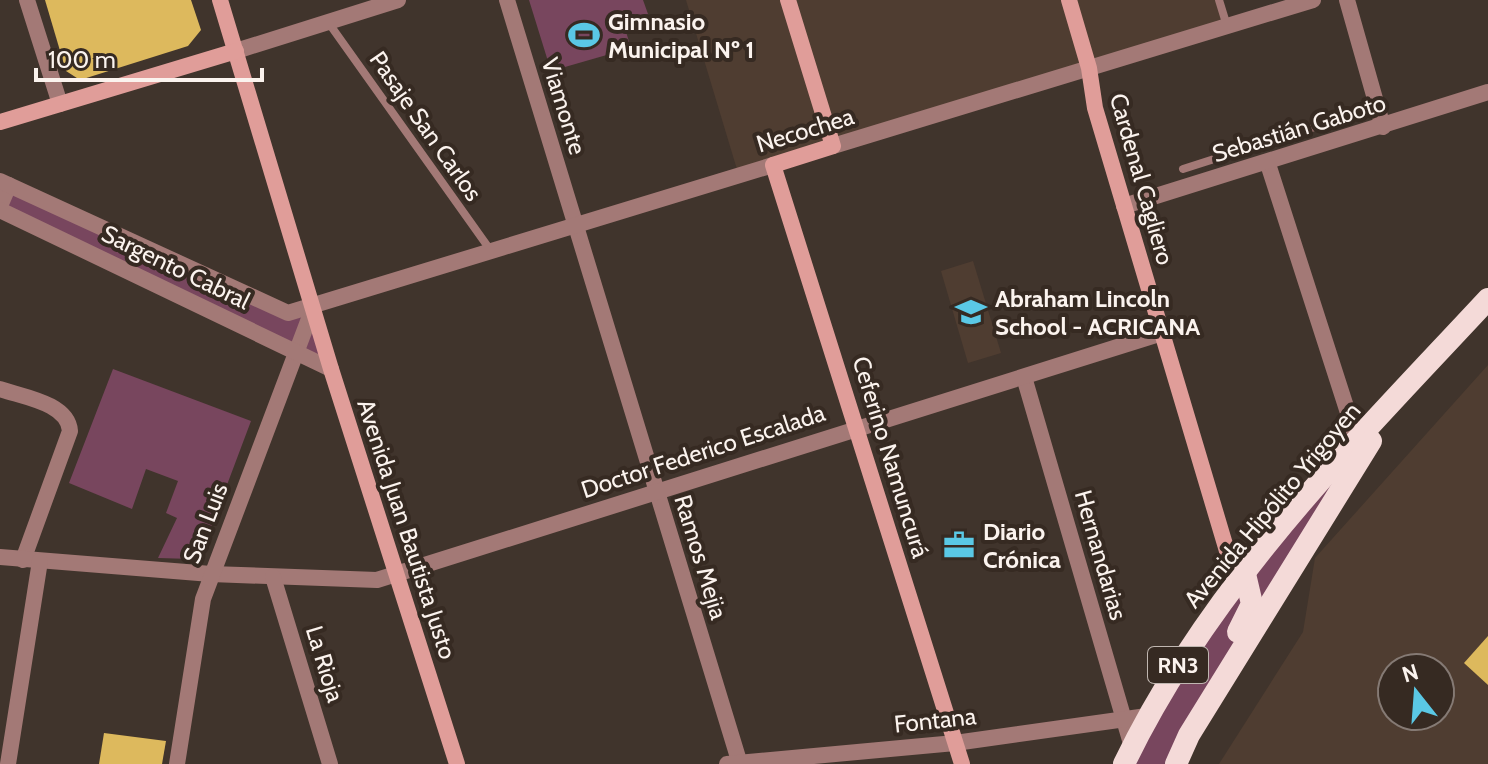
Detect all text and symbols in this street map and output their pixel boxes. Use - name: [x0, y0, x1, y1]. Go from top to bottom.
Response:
- place label: Gimnasio Municipal Nº 1: [608, 7, 754, 64]
- sports icon: Gimnasio Municipal Nº 1: [567, 18, 601, 52]
- scale bar: [36, 32, 262, 82]
- text: 100 m: [48, 45, 116, 74]
- street label: Pasaje San Carlos: [364, 46, 488, 206]
- street label: Viamonte: [536, 54, 592, 158]
- street label: Sebastián Gaboto: [1209, 88, 1389, 168]
- street label: Cardenal Cagliero: [1104, 90, 1180, 268]
- street label: Necochea: [753, 101, 858, 159]
- street label: Sargento Cabral: [97, 219, 255, 316]
- place label: Abraham Lincoln School - ACRICANA: [995, 284, 1200, 341]
- school or university icon: Abraham Lincoln School - ACRICANA: [954, 295, 988, 329]
- street label: Ceferino Namuncurá: [847, 353, 936, 562]
- street label: Avenida Juan Bautista Justo: [351, 395, 463, 663]
- street label: Avenida Hipólito Yrigoyen: [1178, 396, 1366, 614]
- street label: Doctor Federico Escalada: [577, 398, 829, 504]
- street label: San Luis: [176, 479, 234, 567]
- street label: Hernandarias: [1069, 487, 1133, 623]
- street label: Ramos Mejia: [668, 491, 734, 623]
- place label: Diario Crónica: [983, 517, 1061, 574]
- office icon: Diario Crónica: [942, 528, 976, 562]
- street label: La Rioja: [300, 622, 350, 706]
- road number: RN3: [1148, 647, 1208, 683]
- north arrow: [1376, 652, 1456, 732]
- text: N: [1399, 658, 1422, 689]
- street label: Fontana: [892, 701, 978, 739]

